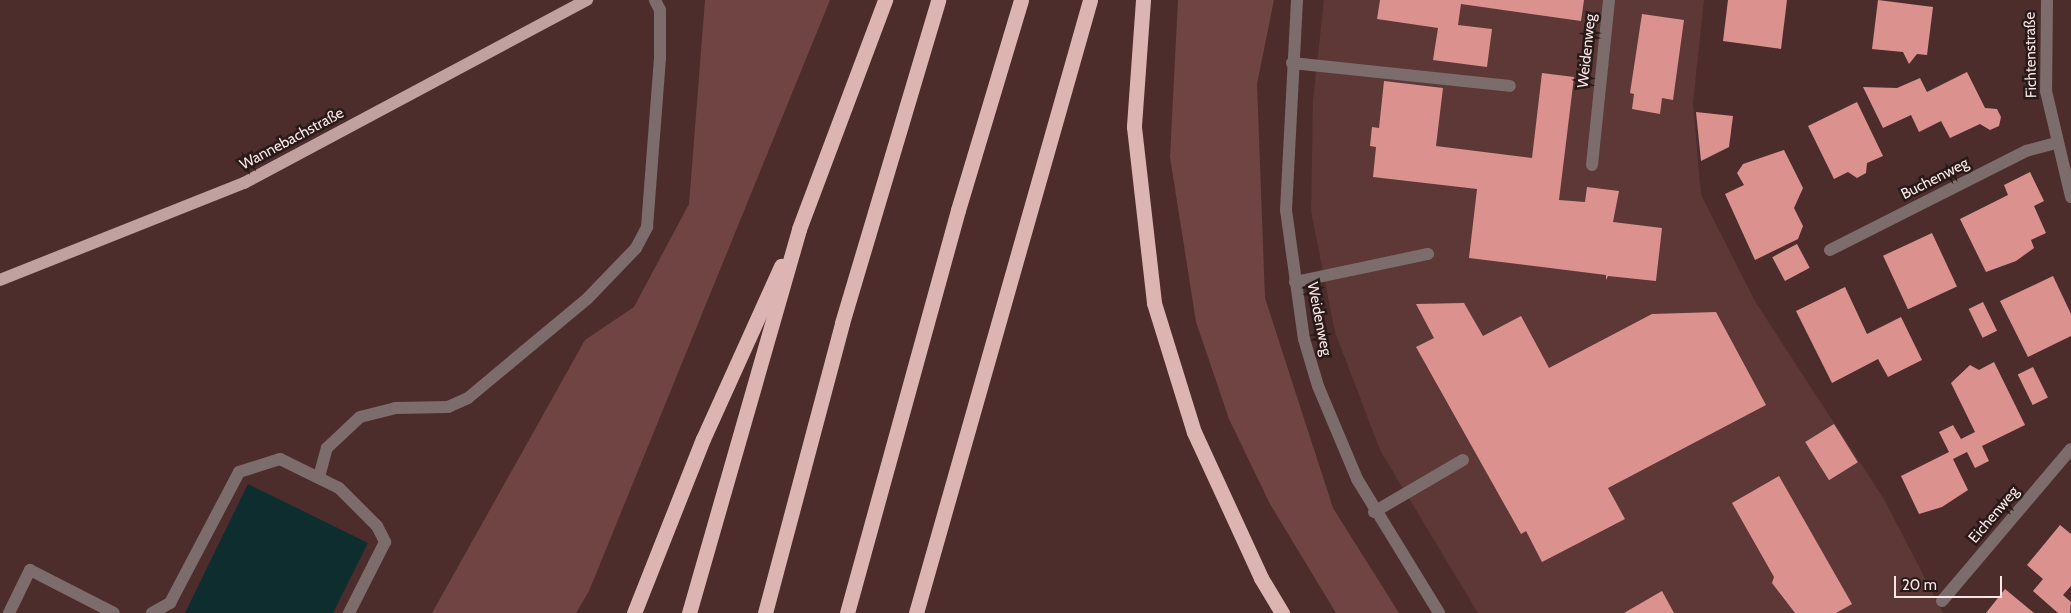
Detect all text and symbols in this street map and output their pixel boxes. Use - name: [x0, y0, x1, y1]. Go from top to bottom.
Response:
- street label: Fichtenstraße: [2021, 12, 2041, 98]
- street label: Weidenweg: [1574, 13, 1600, 89]
- street label: Wannebachstraße: [237, 104, 347, 174]
- street label: Buchenweg: [1898, 154, 1972, 204]
- street label: Weidenweg: [1303, 281, 1335, 357]
- street label: Eichenweg: [1965, 483, 2023, 547]
- scale bar: [1896, 566, 2004, 598]
- text: 20 m: [1902, 576, 1937, 594]

